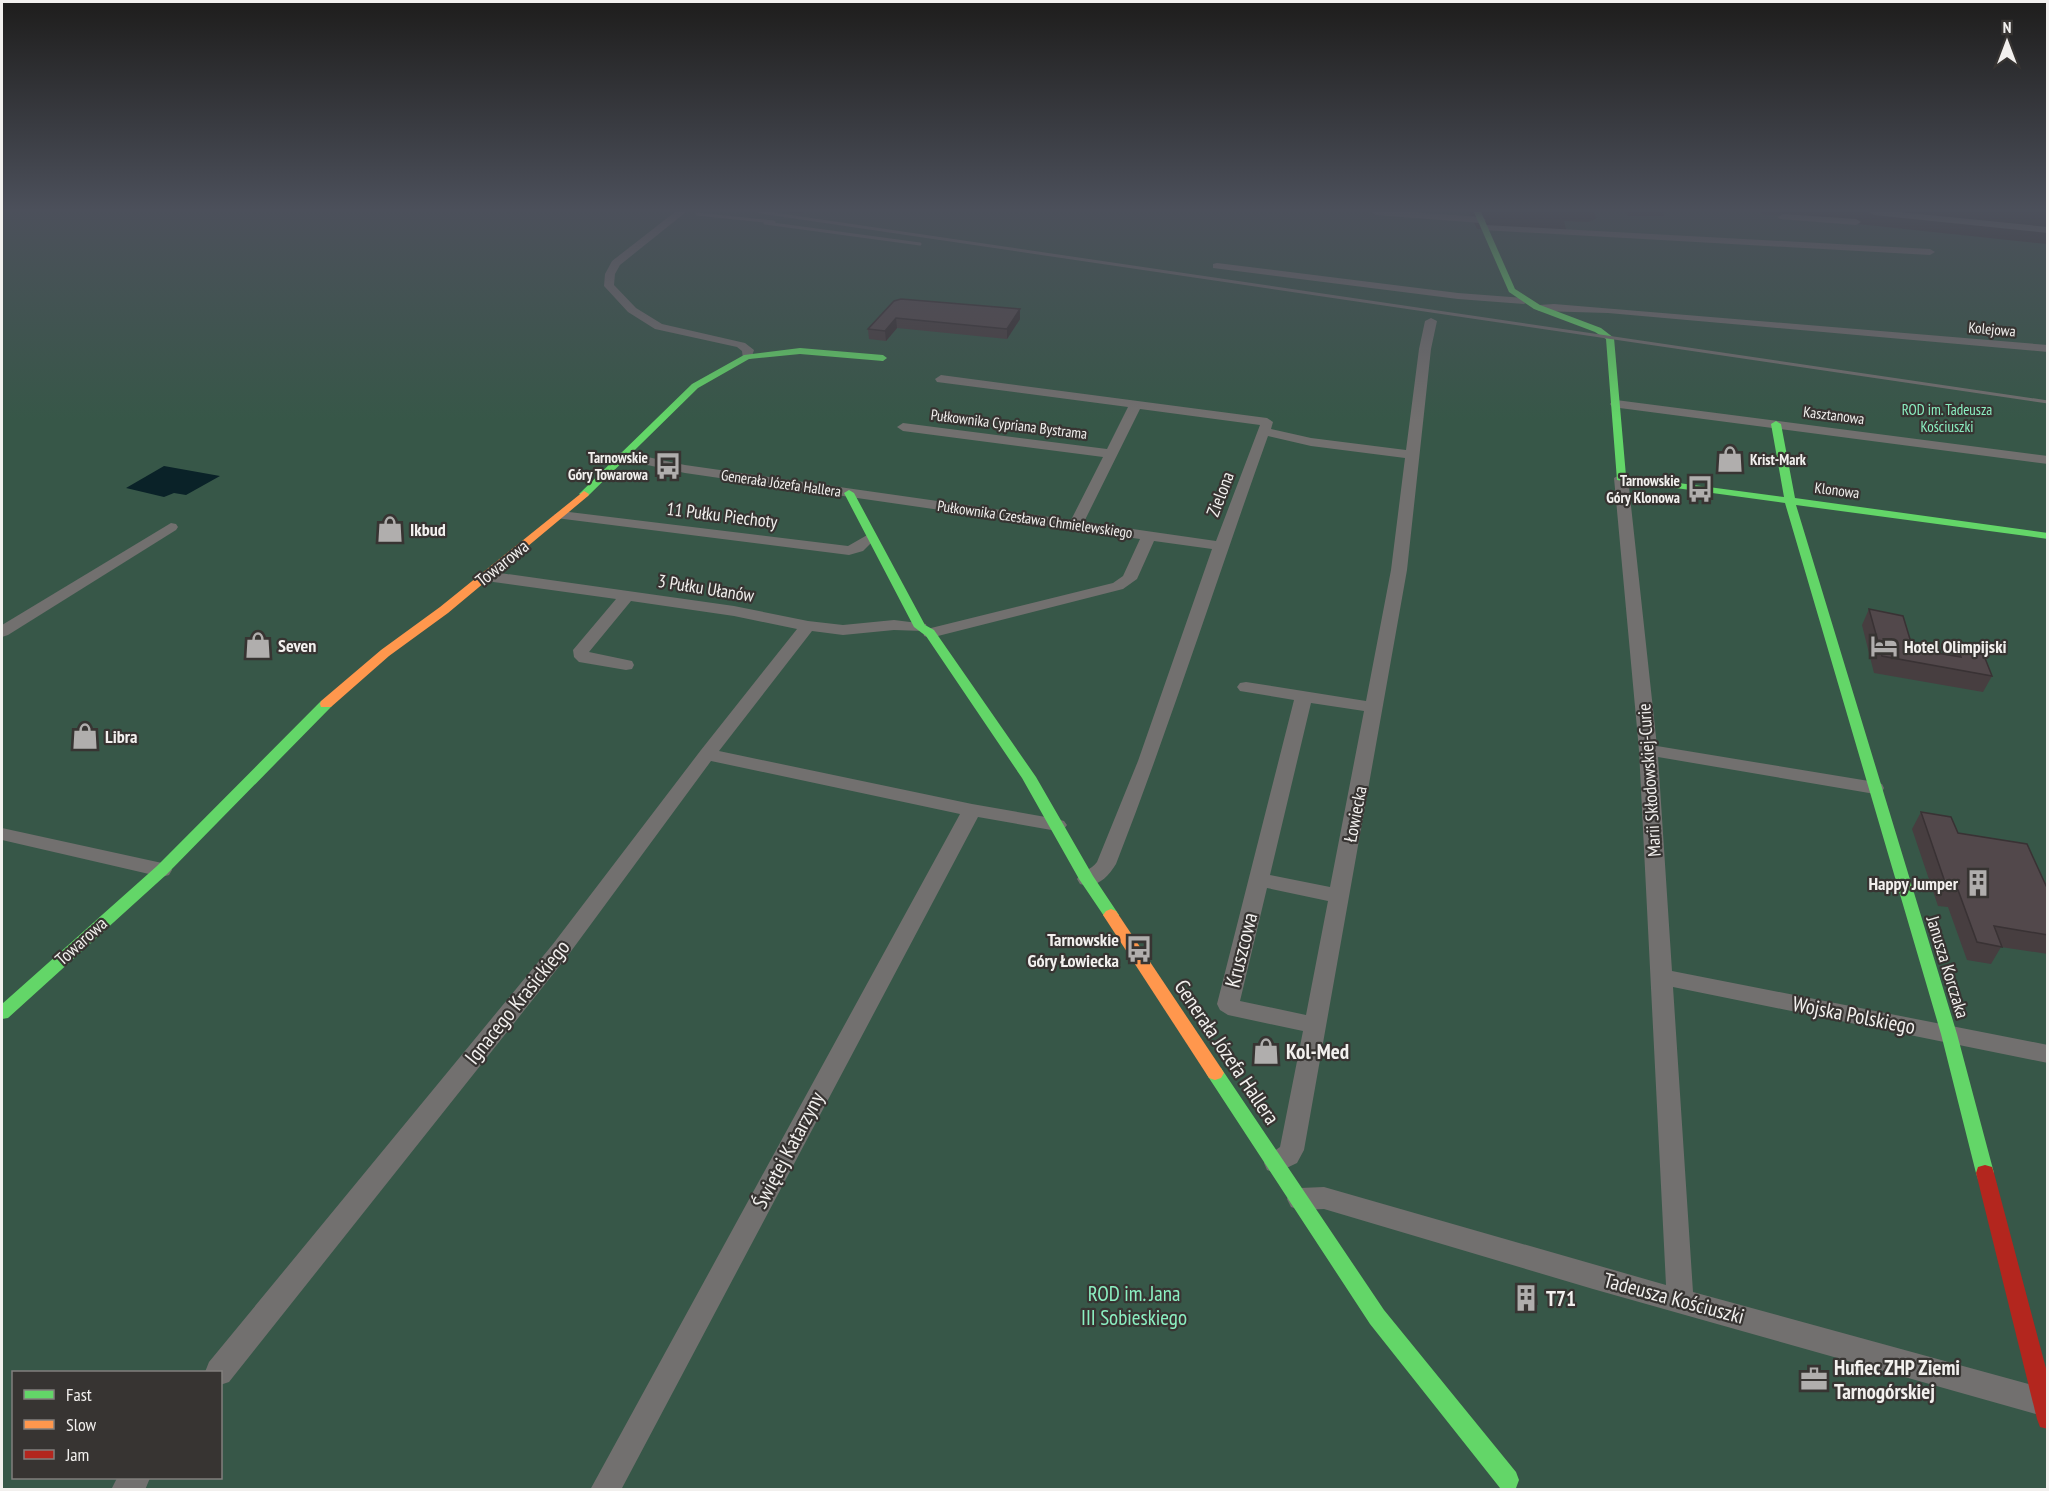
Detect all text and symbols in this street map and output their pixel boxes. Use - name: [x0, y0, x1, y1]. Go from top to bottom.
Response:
- north arrow: [1977, 12, 2037, 72]
- text: N: [2003, 17, 2011, 37]
- street label: Kolejowa: [1968, 317, 2016, 341]
- park label: ROD im. Tadeusza Kościuszki: [1902, 400, 1992, 436]
- street label: Kasztanowa: [1802, 402, 1866, 428]
- street label: Pułkownika Cypriana Bystrama: [930, 405, 1088, 443]
- shop icon: Krist-Mark: [1715, 444, 1745, 474]
- place label: Tarnowskie Góry Towarowa: [568, 448, 648, 484]
- place label: Krist-Mark: [1750, 450, 1807, 469]
- bus stop icon: Tarnowskie Góry Towarowa: [653, 451, 683, 481]
- street label: Generała Józefa Hallera: [720, 465, 842, 501]
- street label: Zielona: [1201, 468, 1239, 520]
- place label: Tarnowskie Góry Klonowa: [1606, 471, 1680, 507]
- bus stop icon: Tarnowskie Góry Klonowa: [1685, 474, 1715, 504]
- street label: Klonowa: [1813, 478, 1861, 502]
- street label: Pułkownika Czesława Chmielewskiego: [936, 496, 1134, 542]
- street label: 11 Pułku Piechoty: [665, 497, 779, 533]
- shop icon: Ikbud: [375, 514, 405, 544]
- place label: Ikbud: [410, 518, 446, 541]
- street label: Towarowa: [471, 535, 533, 591]
- street label: 3 Pułku Ułanów: [656, 569, 756, 607]
- shop icon: Seven: [243, 630, 273, 660]
- hotel icon: Hotel Olimpijski: [1869, 631, 1899, 661]
- place label: Seven: [278, 634, 316, 657]
- place label: Hotel Olimpijski: [1904, 635, 2007, 658]
- street label: Marii Skłodowskiej-Curie: [1632, 703, 1666, 857]
- shop icon: Libra: [70, 721, 100, 751]
- place label: Libra: [105, 725, 137, 748]
- street label: Łowiecka: [1338, 784, 1372, 844]
- building icon: Happy Jumper: [1963, 868, 1993, 898]
- place label: Happy Jumper: [1869, 872, 1959, 895]
- street label: Kruszcowa: [1219, 910, 1263, 990]
- street label: Towarowa: [50, 912, 112, 970]
- street label: Janusza Korczaka: [1921, 912, 1974, 1021]
- place label: Tarnowskie Góry Łowiecka: [1027, 928, 1119, 972]
- street label: Ignacego Krasickiego: [459, 934, 575, 1070]
- bus stop icon: Tarnowskie Góry Łowiecka: [1124, 934, 1154, 964]
- street label: Generała Józefa Hallera: [1168, 974, 1286, 1130]
- street label: Wojska Polskiego: [1790, 990, 1918, 1040]
- shop icon: Kol-Med: [1251, 1036, 1281, 1066]
- place label: Kol-Med: [1286, 1038, 1349, 1065]
- street label: Świętej Katarzyny: [746, 1087, 830, 1213]
- street label: Tadeusza Kościuszki: [1601, 1266, 1747, 1330]
- park label: ROD im. Jana III Sobieskiego: [1081, 1280, 1187, 1331]
- building icon: T71: [1511, 1283, 1541, 1313]
- place label: T71: [1546, 1285, 1576, 1312]
- place label: Hufiec ZHP Ziemi Tarnogórskiej: [1834, 1354, 1960, 1405]
- office icon: Hufiec ZHP Ziemi Tarnogórskiej: [1799, 1364, 1829, 1394]
- legend: [12, 1371, 222, 1479]
- text: Fast: [66, 1383, 92, 1406]
- text: Slow: [66, 1413, 97, 1436]
- text: Jam: [65, 1443, 89, 1466]

